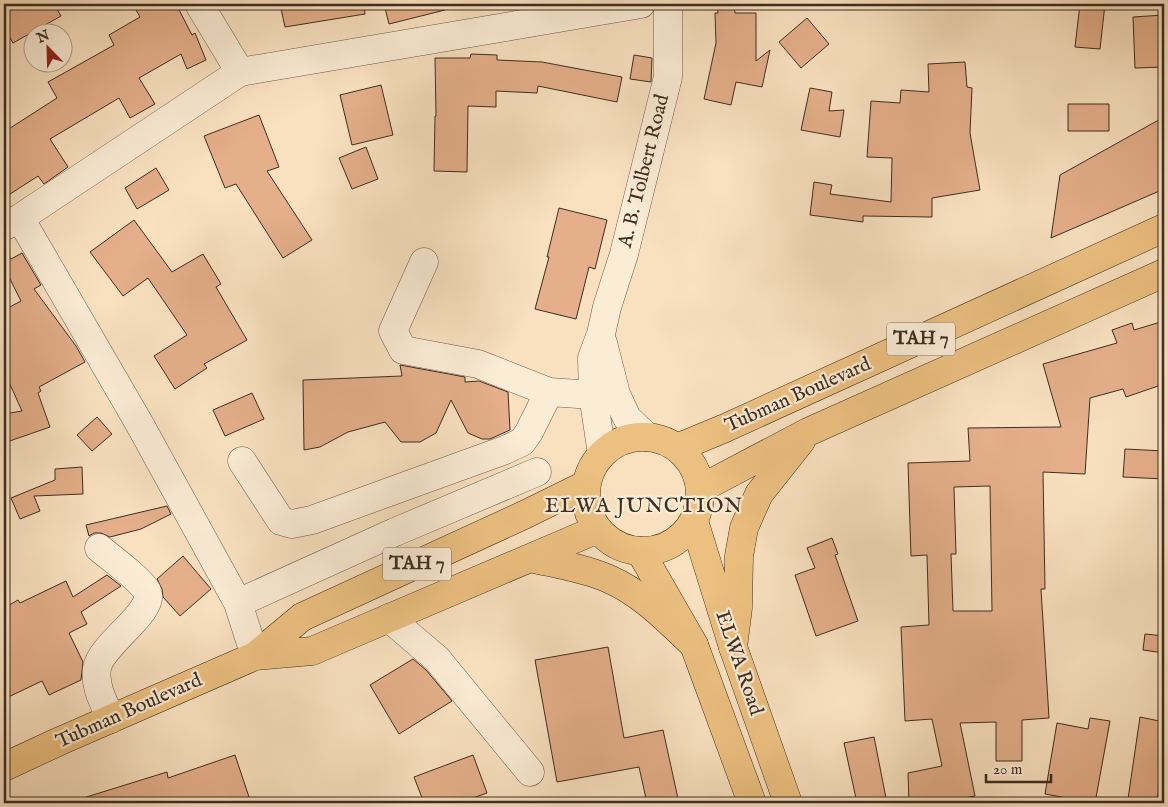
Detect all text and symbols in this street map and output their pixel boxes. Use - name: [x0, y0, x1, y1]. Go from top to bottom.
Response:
- north arrow: [22, 22, 72, 72]
- text: N: [33, 26, 52, 48]
- street label: A. B. Tolbert Road: [613, 91, 675, 251]
- road number: TAH 7: [887, 322, 955, 356]
- street label: Tubman Boulevard: [721, 351, 875, 438]
- district label: ELWA JUNCTION: [545, 493, 743, 520]
- road number: TAH 7: [383, 548, 451, 580]
- street label: ELWA Road: [709, 608, 769, 719]
- street label: Tubman Boulevard: [52, 667, 206, 754]
- scale bar: [986, 752, 1050, 784]
- text: 20 m: [993, 760, 1023, 779]

